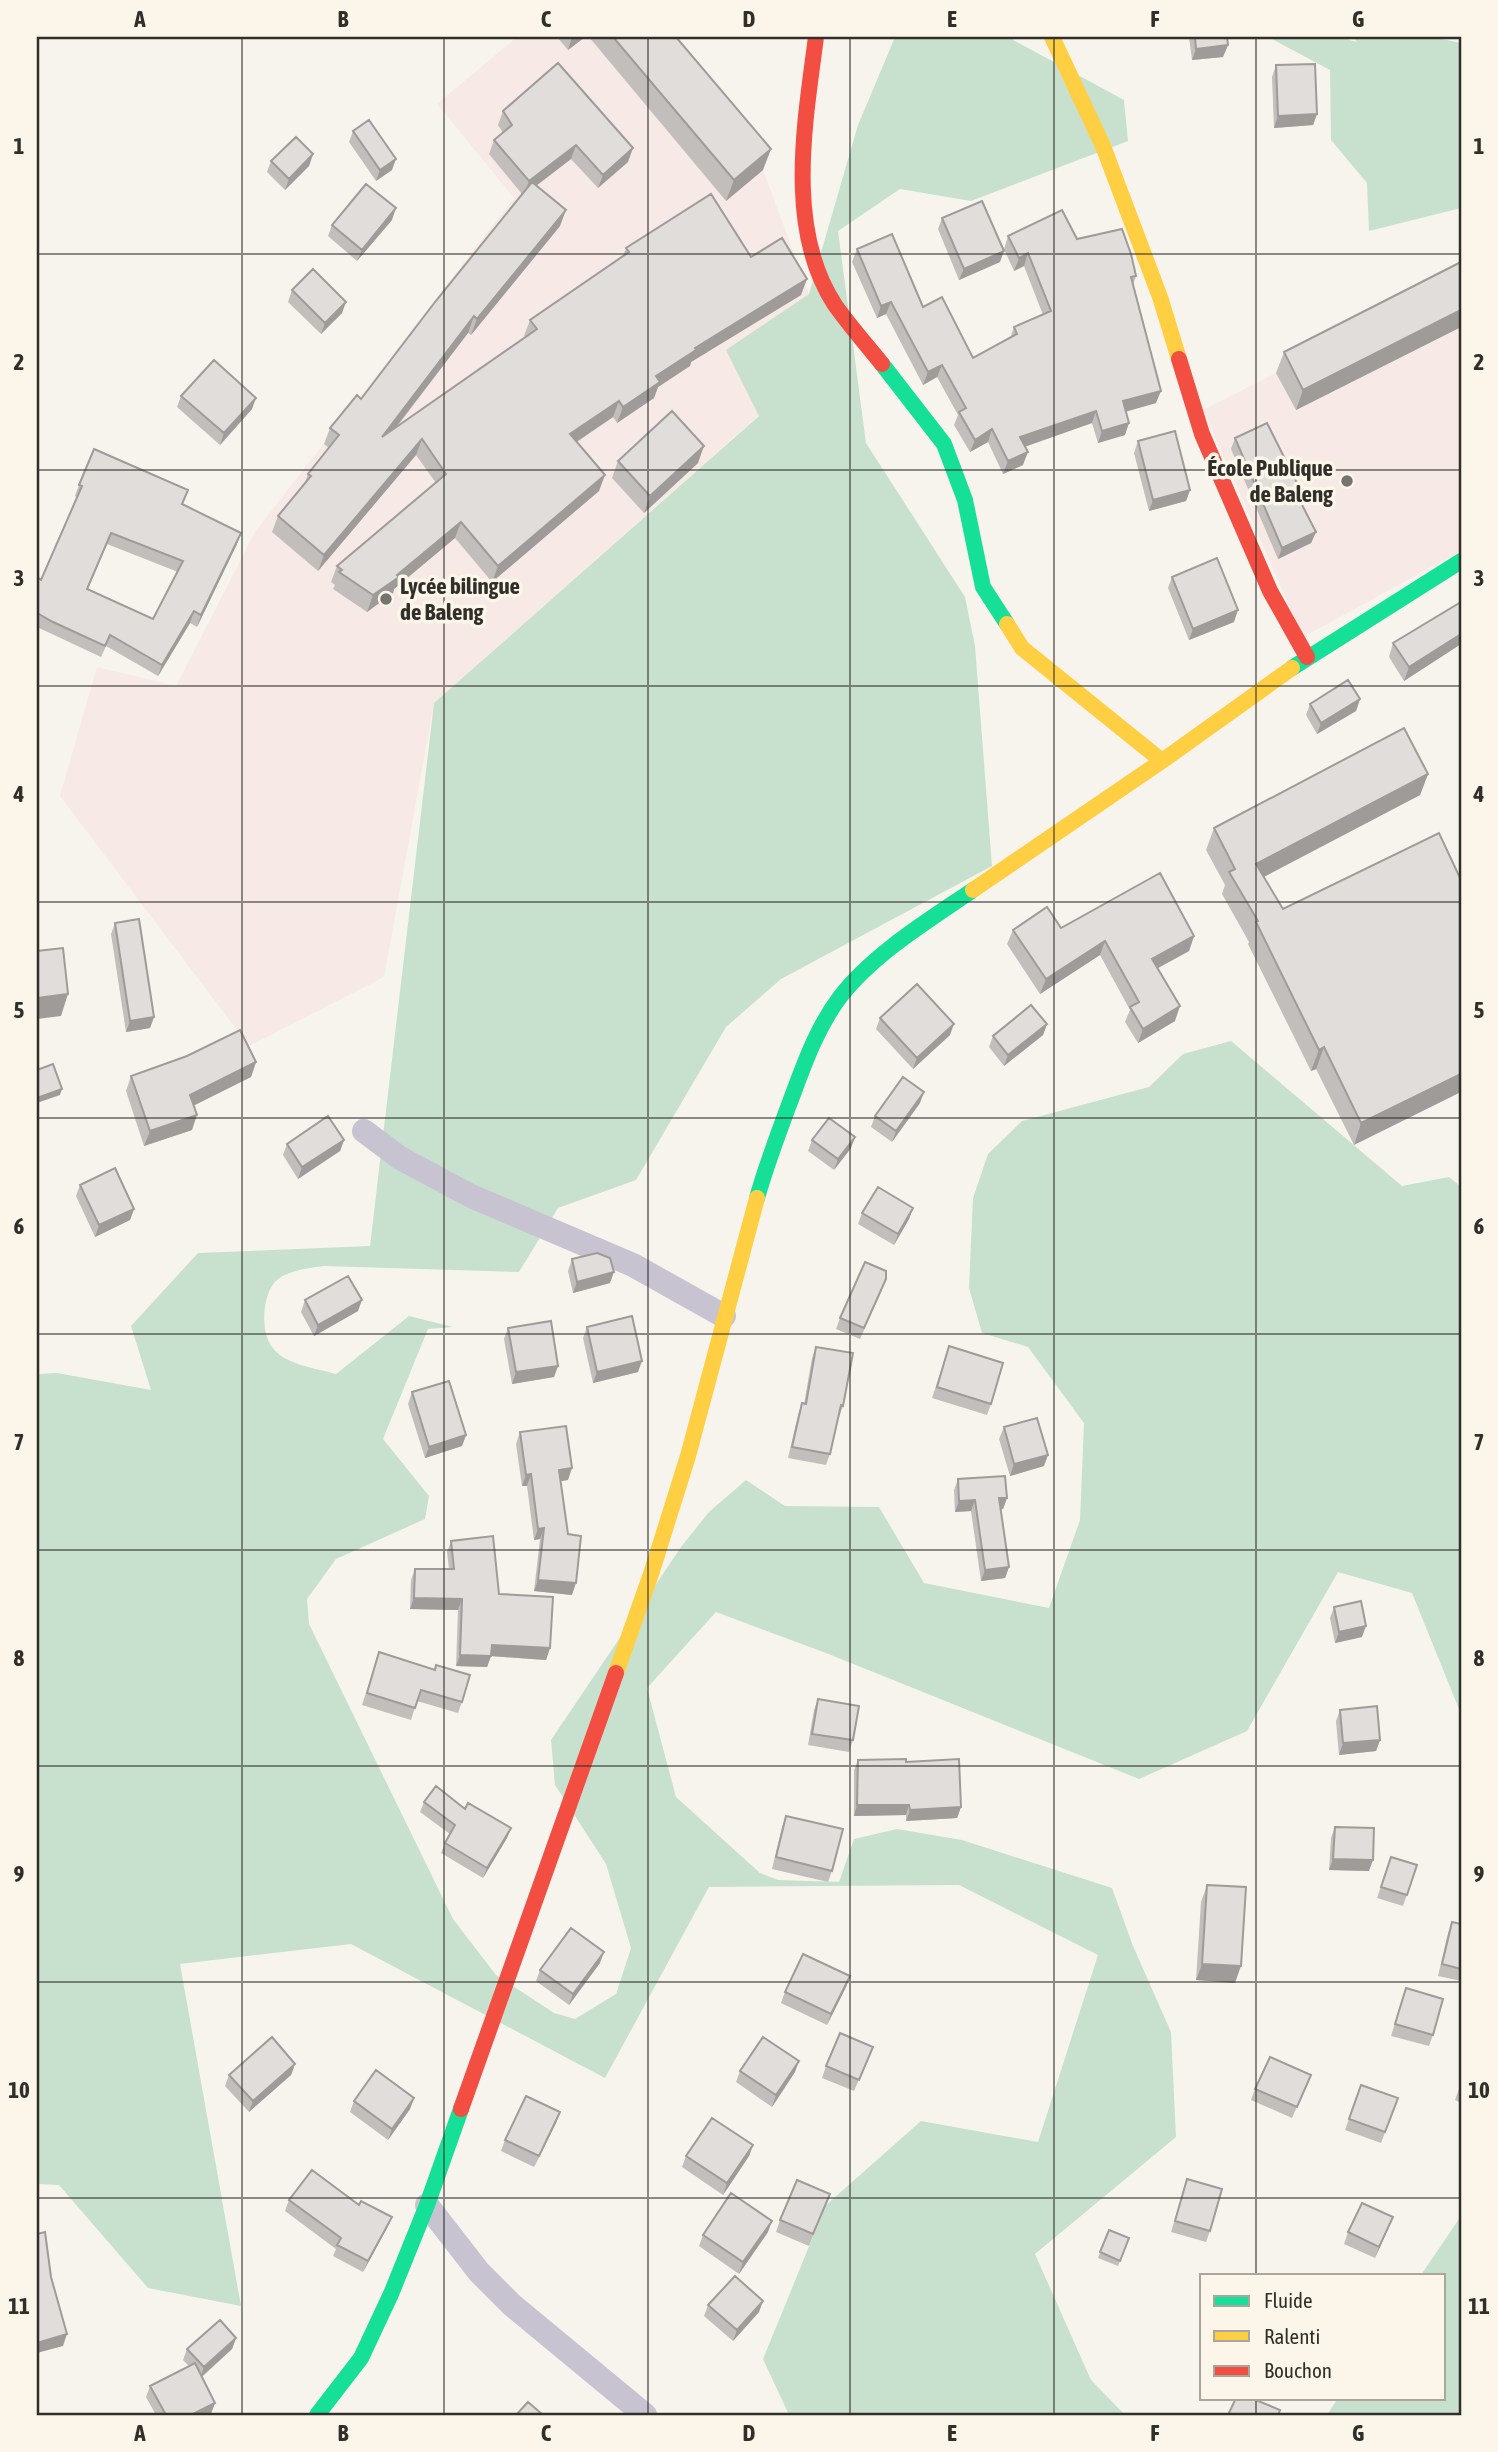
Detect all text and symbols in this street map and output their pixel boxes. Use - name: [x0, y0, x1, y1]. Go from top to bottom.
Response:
- text: A: [133, 6, 146, 32]
- text: B: [338, 6, 349, 32]
- text: C: [541, 6, 552, 32]
- text: D: [743, 6, 756, 32]
- text: E: [947, 6, 957, 32]
- text: F: [1150, 6, 1160, 32]
- text: G: [1352, 6, 1364, 32]
- text: 1: [14, 133, 25, 159]
- text: 1: [1474, 133, 1485, 159]
- text: 2: [14, 349, 24, 375]
- text: 2: [1474, 349, 1484, 375]
- place label: École Publique de Baleng: [1207, 455, 1333, 507]
- marker: École Publique de Baleng: [1339, 473, 1355, 489]
- text: 3: [14, 565, 24, 591]
- text: 3: [1474, 565, 1484, 591]
- place label: Lycée bilingue de Baleng: [400, 573, 520, 625]
- marker: Lycée bilingue de Baleng: [378, 591, 394, 607]
- text: 4: [13, 781, 25, 807]
- text: 4: [1473, 781, 1485, 807]
- text: 5: [14, 997, 25, 1023]
- text: 5: [1474, 997, 1485, 1023]
- text: 6: [14, 1213, 25, 1239]
- text: 6: [1474, 1213, 1485, 1239]
- text: 7: [14, 1429, 24, 1455]
- text: 7: [1474, 1429, 1484, 1455]
- text: 8: [14, 1645, 25, 1671]
- text: 8: [1474, 1645, 1485, 1671]
- text: 9: [14, 1861, 25, 1887]
- text: 9: [1474, 1861, 1485, 1887]
- text: 10: [8, 2077, 30, 2103]
- text: 10: [1468, 2077, 1490, 2103]
- legend: [1200, 2274, 1446, 2400]
- text: Fluide: [1264, 2288, 1313, 2312]
- text: 11: [8, 2293, 30, 2319]
- text: 11: [1468, 2293, 1490, 2319]
- text: Ralenti: [1264, 2324, 1320, 2348]
- text: Bouchon: [1264, 2358, 1332, 2382]
- text: A: [133, 2420, 146, 2446]
- text: B: [338, 2420, 349, 2446]
- text: C: [541, 2420, 552, 2446]
- text: D: [743, 2420, 756, 2446]
- text: E: [947, 2420, 957, 2446]
- text: F: [1150, 2420, 1160, 2446]
- text: G: [1352, 2420, 1364, 2446]

